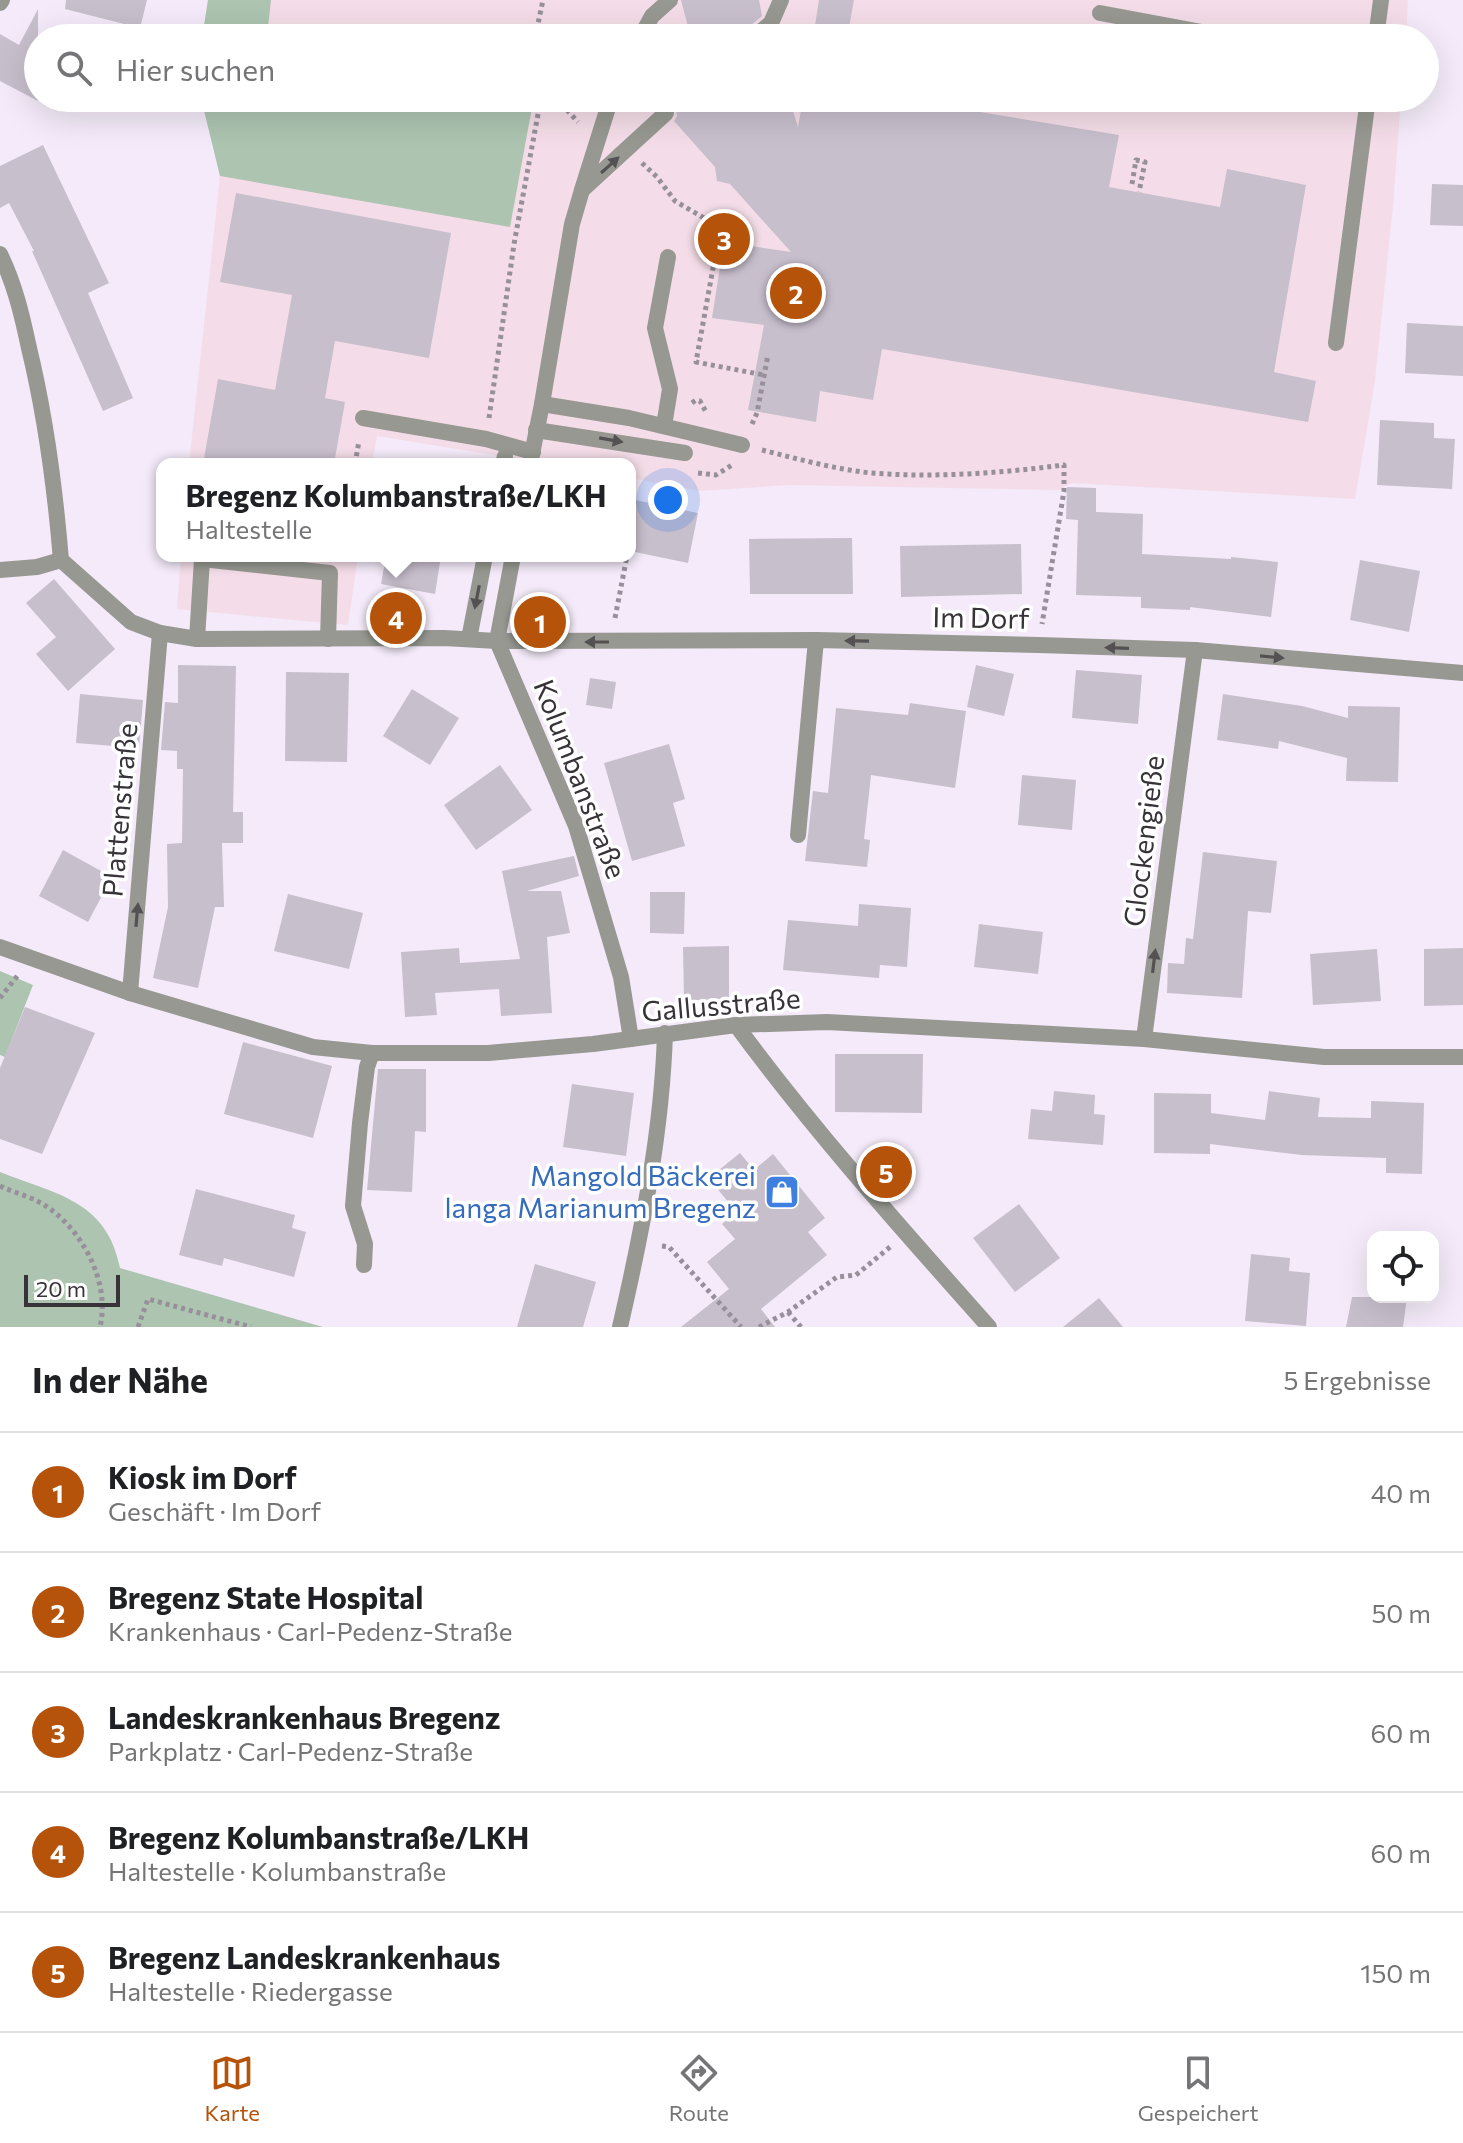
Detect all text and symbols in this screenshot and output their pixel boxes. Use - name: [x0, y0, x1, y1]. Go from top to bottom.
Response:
- search box: [24, 24, 1439, 112]
- icon: search: [52, 46, 96, 90]
- text: Hier suchen: [116, 50, 275, 87]
- one-way arrow: [599, 157, 619, 174]
- pin: 3: [698, 209, 750, 269]
- pin: 2: [770, 263, 822, 323]
- one-way arrow: [599, 435, 624, 447]
- popup: [156, 458, 636, 562]
- text: Bregenz Kolumbanstraße/LKH: [185, 476, 607, 513]
- your location: [648, 480, 688, 520]
- text: Haltestelle: [185, 513, 312, 544]
- one-way arrow: [470, 585, 482, 610]
- pin: 4: [370, 588, 422, 648]
- pin: 1: [514, 592, 566, 652]
- street label: Im Dorf: [932, 599, 1030, 635]
- one-way arrow: [844, 634, 869, 647]
- one-way arrow: [584, 636, 609, 648]
- one-way arrow: [1104, 641, 1129, 654]
- one-way arrow: [1260, 651, 1285, 664]
- street label: Kolumbanstraße: [527, 674, 635, 883]
- street label: Plattenstraße: [94, 722, 144, 898]
- street label: Glockengieße: [1116, 753, 1170, 928]
- one-way arrow: [131, 902, 144, 927]
- one-way arrow: [1148, 948, 1161, 973]
- street label: Gallusstraße: [640, 980, 802, 1028]
- pin: 5: [860, 1142, 912, 1202]
- place label: Mangold Bäckerei langa Marianum Bregenz: [444, 1158, 756, 1224]
- shop icon: Mangold Bäckerei langa Marianum Bregenz: [763, 1173, 801, 1211]
- map controls: [1367, 1231, 1439, 1303]
- button: locate: [1367, 1231, 1439, 1303]
- scale bar: [24, 1271, 120, 1307]
- text: 20 m: [36, 1275, 86, 1302]
- text: In der Nähe: [32, 1358, 208, 1400]
- text: 5 Ergebnisse: [1283, 1364, 1431, 1395]
- text: Kiosk im Dorf: [108, 1458, 297, 1495]
- text: 1: [52, 1477, 64, 1508]
- text: 40 m: [1371, 1477, 1431, 1508]
- text: Geschäft · Im Dorf: [108, 1495, 321, 1526]
- text: Bregenz State Hospital: [108, 1578, 423, 1615]
- text: 2: [51, 1597, 65, 1628]
- text: 50 m: [1371, 1597, 1431, 1628]
- text: Krankenhaus · Carl-Pedenz-Straße: [108, 1615, 512, 1646]
- text: Landeskrankenhaus Bregenz: [108, 1698, 500, 1735]
- text: 3: [50, 1717, 66, 1748]
- text: 60 m: [1371, 1717, 1431, 1748]
- text: Parkplatz · Carl-Pedenz-Straße: [108, 1735, 473, 1766]
- text: Bregenz Kolumbanstraße/LKH: [108, 1818, 529, 1855]
- text: 4: [50, 1837, 66, 1868]
- text: 60 m: [1371, 1837, 1431, 1868]
- text: Haltestelle · Kolumbanstraße: [108, 1855, 446, 1886]
- text: Bregenz Landeskrankenhaus: [108, 1938, 500, 1975]
- text: 5: [50, 1957, 66, 1988]
- text: 150 m: [1360, 1957, 1431, 1988]
- text: Haltestelle · Riedergasse: [108, 1975, 393, 2006]
- tab: Karte: [204, 2051, 260, 2126]
- tab: Route: [669, 2051, 729, 2126]
- tab: Gespeichert: [1138, 2051, 1259, 2126]

